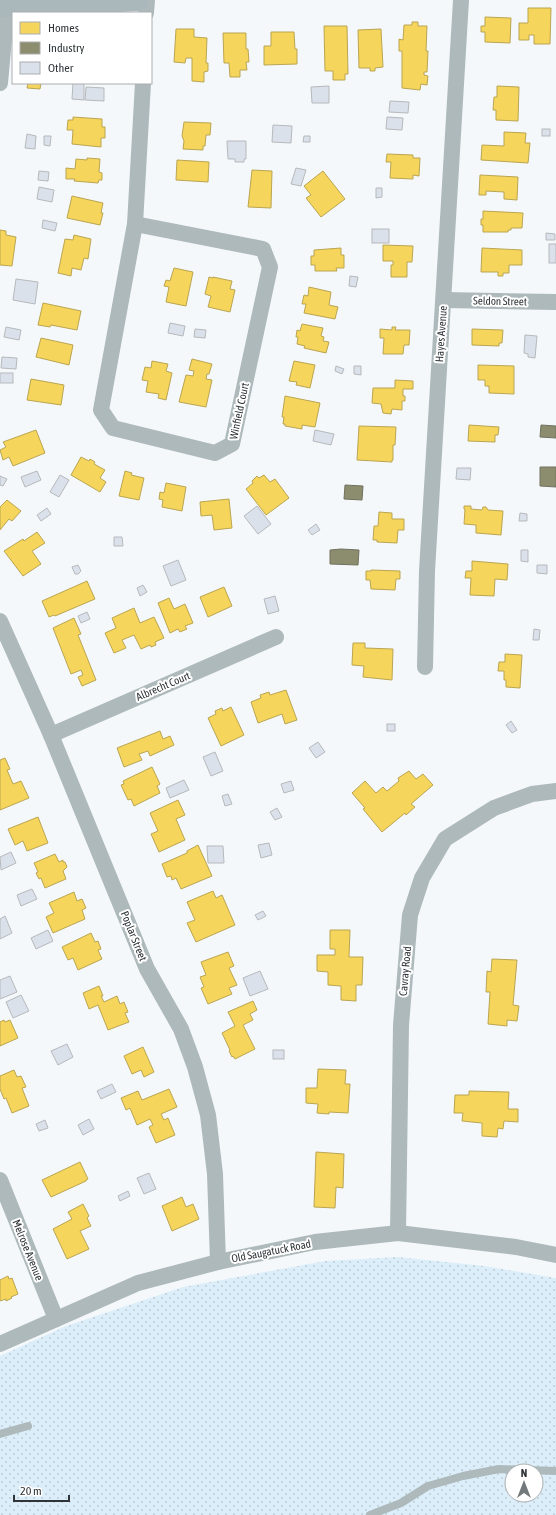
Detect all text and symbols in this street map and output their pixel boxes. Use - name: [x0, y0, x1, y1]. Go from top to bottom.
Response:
- legend: [12, 12, 152, 84]
- text: Homes: [48, 21, 79, 35]
- text: Industry: [48, 41, 85, 55]
- text: Other: [48, 61, 74, 75]
- street label: Seldon Street: [473, 295, 527, 307]
- street label: Hayes Avenue: [433, 305, 449, 363]
- street label: Winfield Court: [227, 382, 251, 440]
- street label: Albrecht Court: [134, 669, 192, 703]
- street label: Poplar Street: [119, 909, 149, 963]
- street label: Cavray Road: [397, 946, 413, 996]
- street label: Melrose Avenue: [10, 1218, 46, 1282]
- street label: Old Saugatuck Road: [230, 1237, 312, 1265]
- north arrow: [504, 1463, 544, 1503]
- text: N: [521, 1467, 527, 1479]
- scale bar: [14, 1477, 69, 1503]
- text: 20 m: [20, 1484, 42, 1498]

